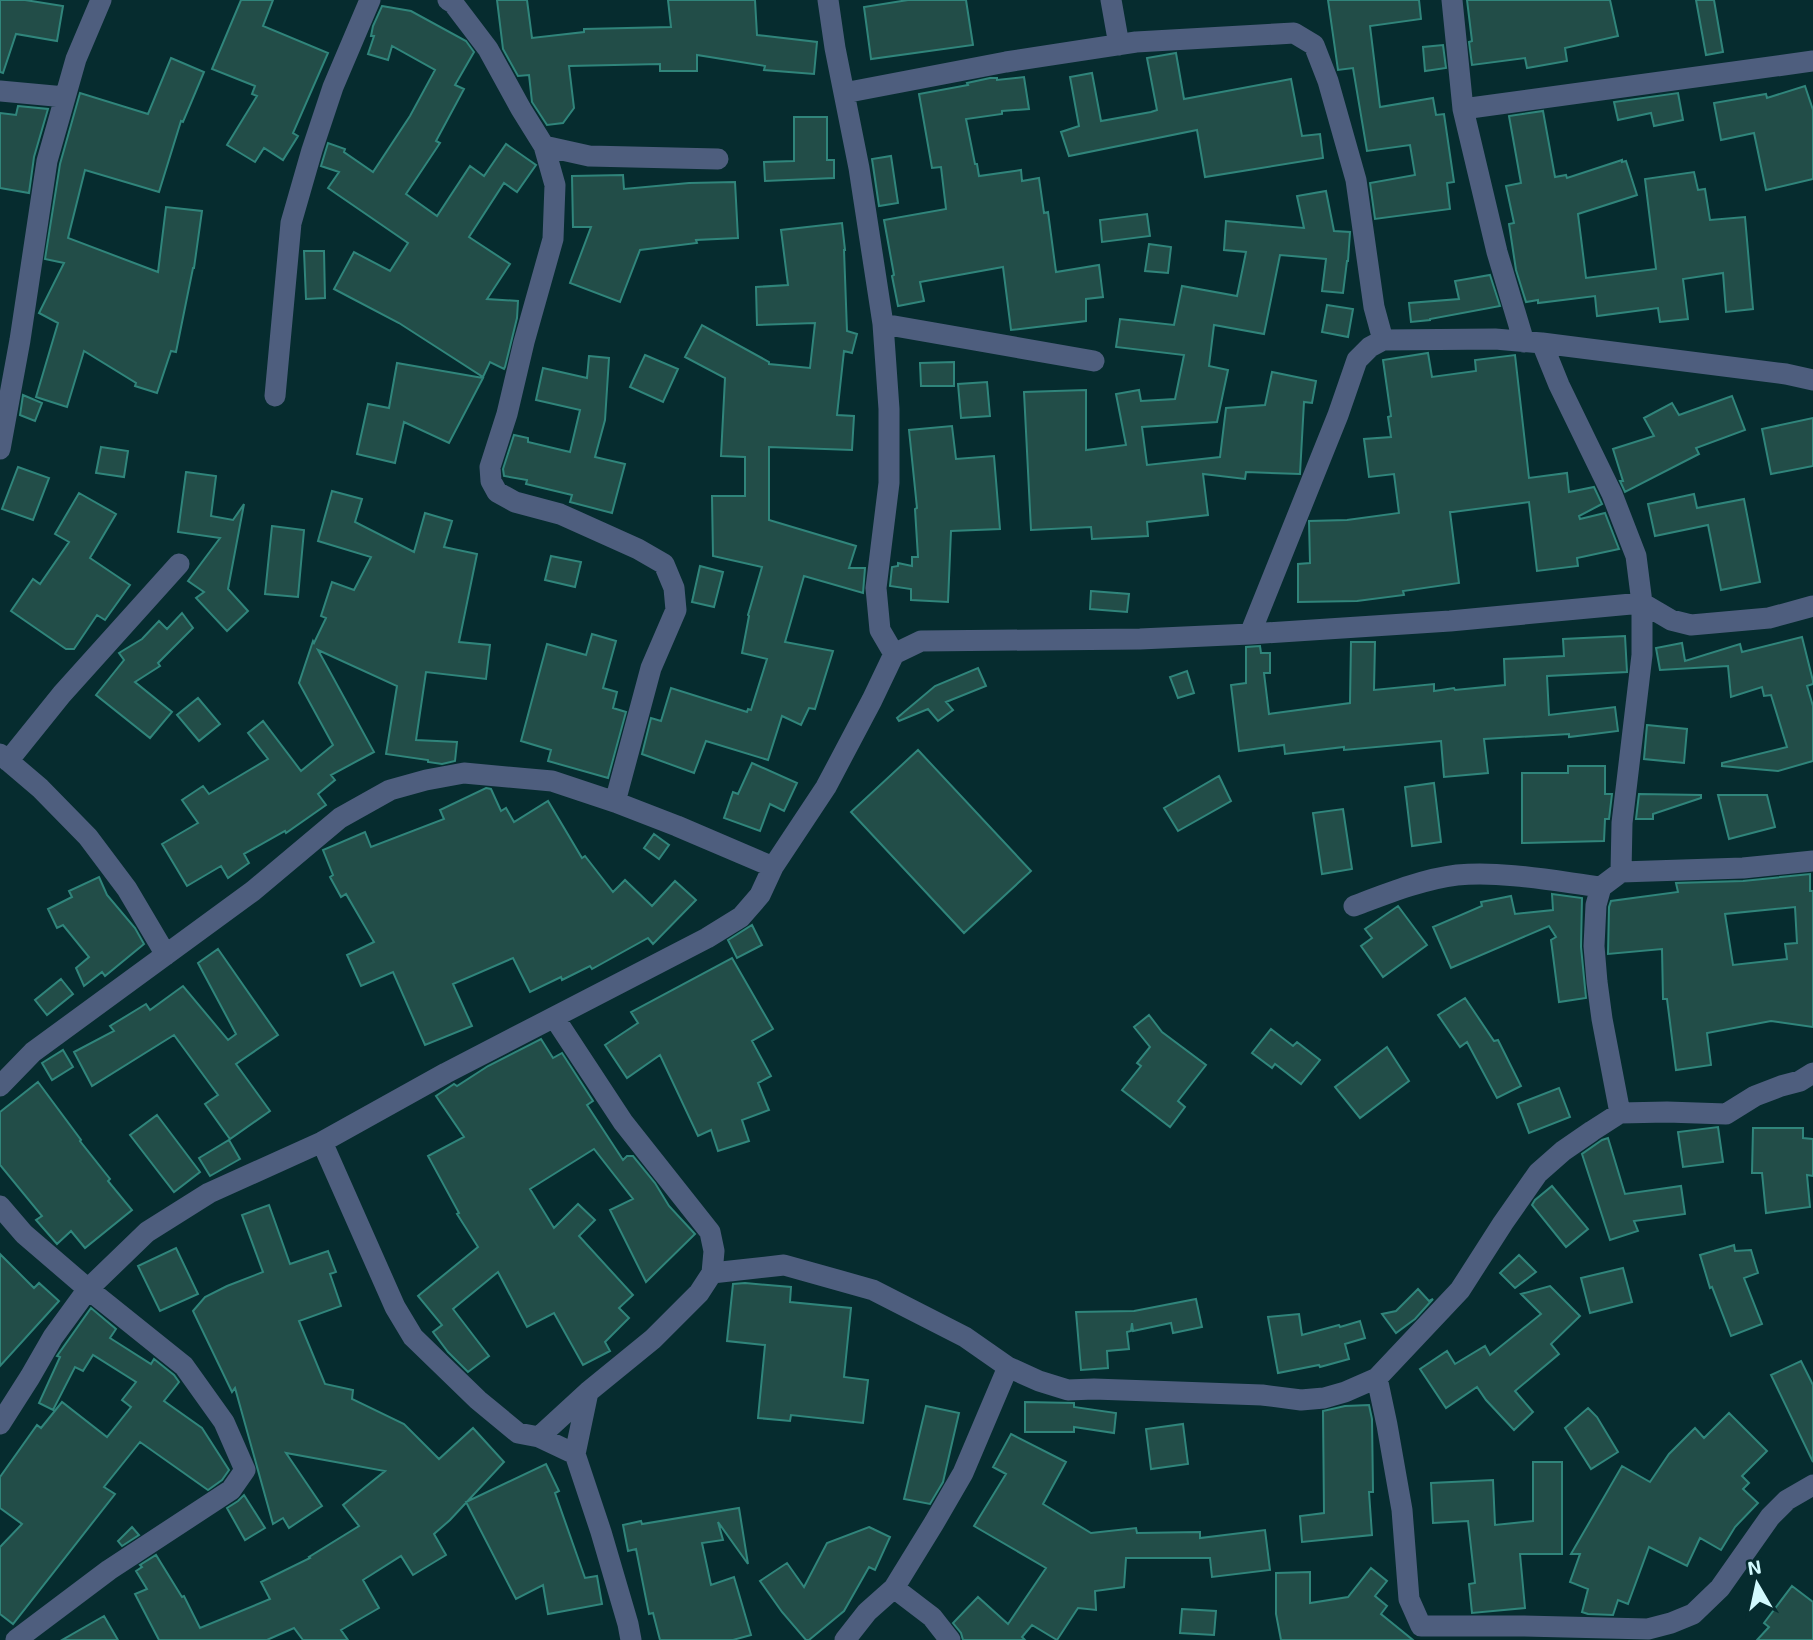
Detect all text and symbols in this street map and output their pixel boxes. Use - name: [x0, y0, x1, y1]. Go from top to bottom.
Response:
- north arrow: [1722, 1549, 1792, 1619]
- text: N: [1746, 1554, 1763, 1579]

